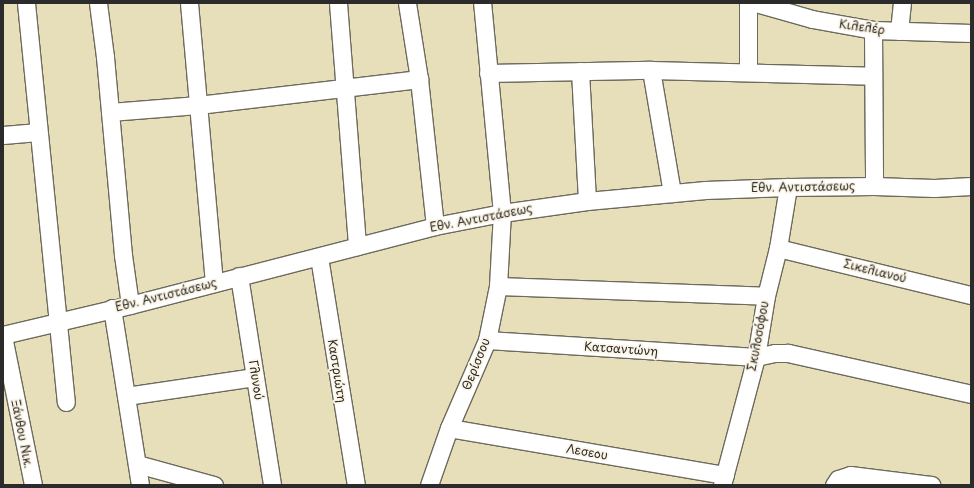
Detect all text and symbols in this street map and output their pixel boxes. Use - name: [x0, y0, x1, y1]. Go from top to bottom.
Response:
- street label: Κιλελέρ: [838, 17, 886, 37]
- street label: Εθν. Αντιστάσεως: [751, 179, 855, 195]
- street label: Εθν. Αντιστάσεως: [428, 201, 534, 235]
- street label: Σικελιανού: [842, 256, 908, 286]
- street label: Εθν. Αντιστάσεως: [114, 275, 218, 315]
- street label: Σκυλοσόφου: [744, 300, 772, 372]
- street label: Θερίσσου: [459, 336, 493, 392]
- street label: Καστριώτη: [325, 338, 349, 404]
- street label: Κατσαντώνη: [584, 339, 658, 359]
- street label: Γλυνού: [246, 359, 266, 401]
- street label: Ξάνθου Νικ.: [8, 398, 36, 470]
- street label: Λεσεου: [565, 441, 609, 463]

